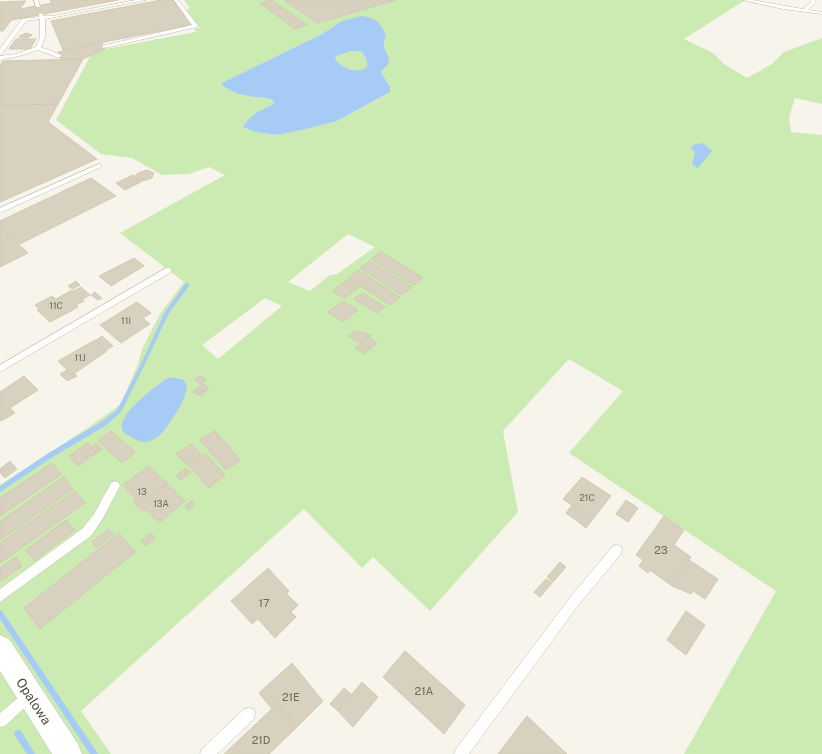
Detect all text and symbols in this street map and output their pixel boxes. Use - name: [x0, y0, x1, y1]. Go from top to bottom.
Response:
- house number: 11C: [49, 300, 63, 311]
- house number: 11I: [121, 315, 131, 326]
- house number: 11J: [75, 352, 85, 363]
- house number: 13: [137, 486, 147, 497]
- house number: 21C: [579, 492, 595, 503]
- house number: 13A: [153, 498, 169, 509]
- house number: 23: [654, 544, 668, 556]
- house number: 17: [258, 597, 270, 609]
- street label: Opalowa: [13, 675, 54, 727]
- house number: 21A: [415, 685, 434, 697]
- house number: 21E: [282, 691, 300, 703]
- house number: 21D: [252, 734, 271, 746]

